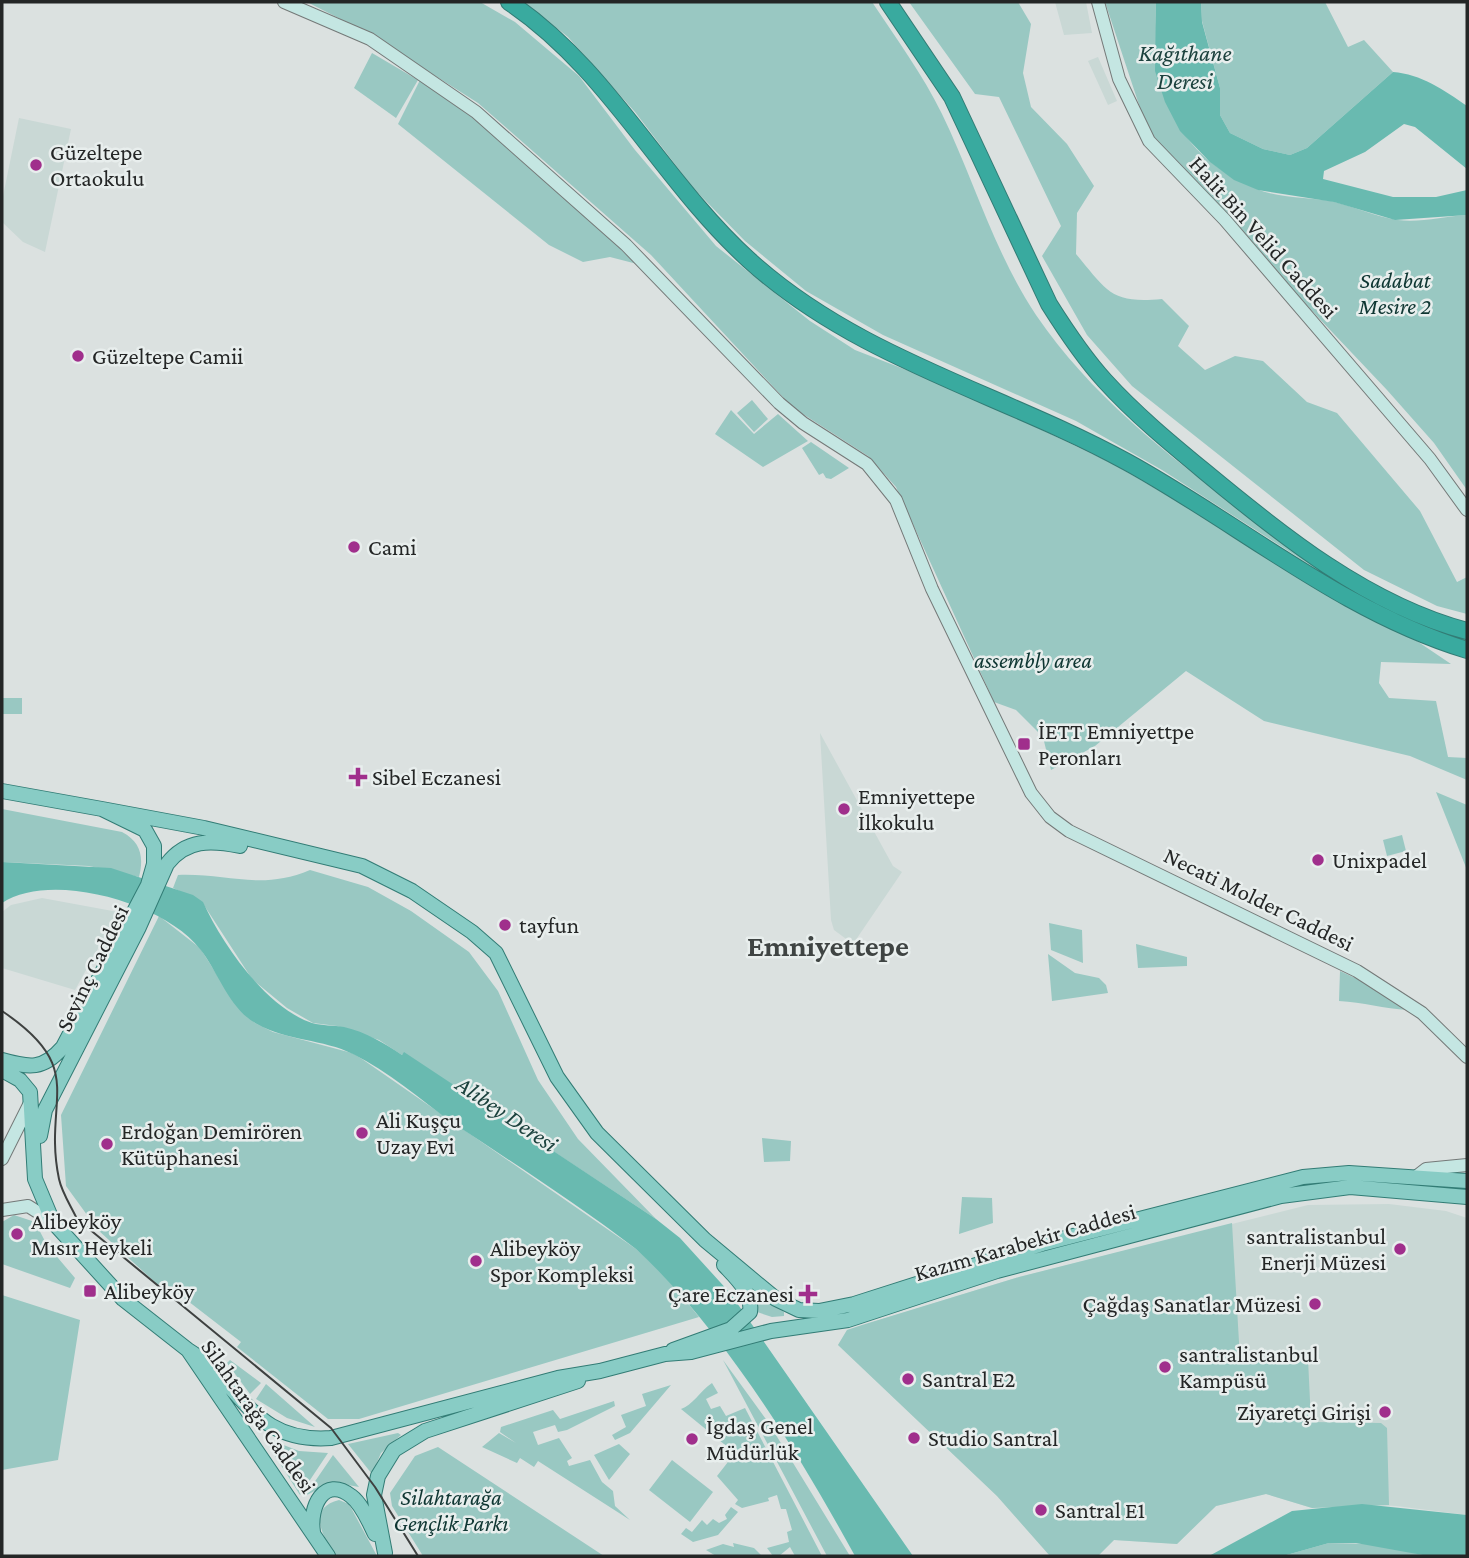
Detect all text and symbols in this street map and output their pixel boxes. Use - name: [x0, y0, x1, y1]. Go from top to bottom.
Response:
- water label: Kağıthane Deresi: [1138, 39, 1232, 94]
- place label: Güzeltepe Ortaokulu: [50, 139, 144, 191]
- street label: Halit Bin Velid Caddesi: [1184, 151, 1344, 323]
- marker: Güzeltepe Ortaokulu: [28, 157, 44, 173]
- park label: Sadabat Mesire 2: [1358, 267, 1432, 319]
- place label: Güzeltepe Camii: [92, 343, 243, 369]
- marker: Güzeltepe Camii: [70, 348, 86, 364]
- place label: Cami: [368, 534, 417, 560]
- marker: Cami: [346, 539, 362, 555]
- park label: assembly area: [974, 647, 1092, 673]
- place label: İETT Emniyettpe Peronları: [1038, 718, 1194, 770]
- marker: İETT Emniyettpe Peronları: [1016, 736, 1032, 752]
- place label: Sibel Eczanesi: [372, 764, 501, 790]
- marker: Sibel Eczanesi: [350, 769, 366, 785]
- place label: Emniyettepe İlkokulu: [858, 783, 975, 835]
- marker: Emniyettepe İlkokulu: [836, 801, 852, 817]
- street label: Necati Molder Caddesi: [1160, 842, 1358, 956]
- place label: Unixpadel: [1332, 847, 1427, 873]
- marker: Unixpadel: [1310, 852, 1326, 868]
- street label: Sevinç Caddesi: [50, 901, 134, 1035]
- place label: tayfun: [519, 912, 579, 938]
- marker: tayfun: [497, 917, 513, 933]
- district label: Emniyettepe: [747, 929, 909, 962]
- water label: Alibey Deresi: [451, 1069, 563, 1158]
- place label: Ali Kuşçu Uzay Evi: [376, 1107, 461, 1159]
- place label: Erdoğan Demirören Kütüphanesi: [121, 1118, 302, 1170]
- marker: Ali Kuşçu Uzay Evi: [354, 1125, 370, 1141]
- marker: Erdoğan Demirören Kütüphanesi: [99, 1136, 115, 1152]
- street label: Kazım Karabekir Caddesi: [911, 1198, 1139, 1286]
- place label: Alibeyköy Mısır Heykeli: [31, 1208, 152, 1260]
- place label: santralistanbul Enerji Müzesi: [1246, 1223, 1386, 1275]
- marker: Alibeyköy Mısır Heykeli: [9, 1226, 25, 1242]
- place label: Alibeyköy Spor Kompleksi: [490, 1235, 634, 1287]
- marker: santralistanbul Enerji Müzesi: [1392, 1241, 1408, 1257]
- marker: Alibeyköy Spor Kompleksi: [468, 1253, 484, 1269]
- place label: Alibeyköy: [104, 1278, 195, 1304]
- place label: Çare Eczanesi: [668, 1281, 794, 1307]
- marker: Alibeyköy: [82, 1283, 98, 1299]
- marker: Çare Eczanesi: [800, 1286, 816, 1302]
- place label: Çağdaş Sanatlar Müzesi: [1082, 1291, 1301, 1317]
- marker: Çağdaş Sanatlar Müzesi: [1307, 1296, 1323, 1312]
- street label: Silahtarağa Caddesi: [196, 1334, 322, 1498]
- place label: santralistanbul Kampüsü: [1179, 1341, 1319, 1393]
- marker: santralistanbul Kampüsü: [1157, 1359, 1173, 1375]
- place label: Santral E2: [922, 1366, 1016, 1392]
- marker: Santral E2: [900, 1371, 916, 1387]
- place label: Ziyaretçi Girişi: [1237, 1399, 1371, 1425]
- marker: Ziyaretçi Girişi: [1377, 1404, 1393, 1420]
- place label: İgdaş Genel Müdürlük: [706, 1413, 813, 1465]
- place label: Studio Santral: [928, 1425, 1058, 1451]
- marker: Studio Santral: [906, 1430, 922, 1446]
- marker: İgdaş Genel Müdürlük: [684, 1431, 700, 1447]
- park label: Silahtarağa Gençlik Parkı: [393, 1484, 509, 1536]
- place label: Santral E1: [1055, 1497, 1145, 1523]
- marker: Santral E1: [1033, 1502, 1049, 1518]

